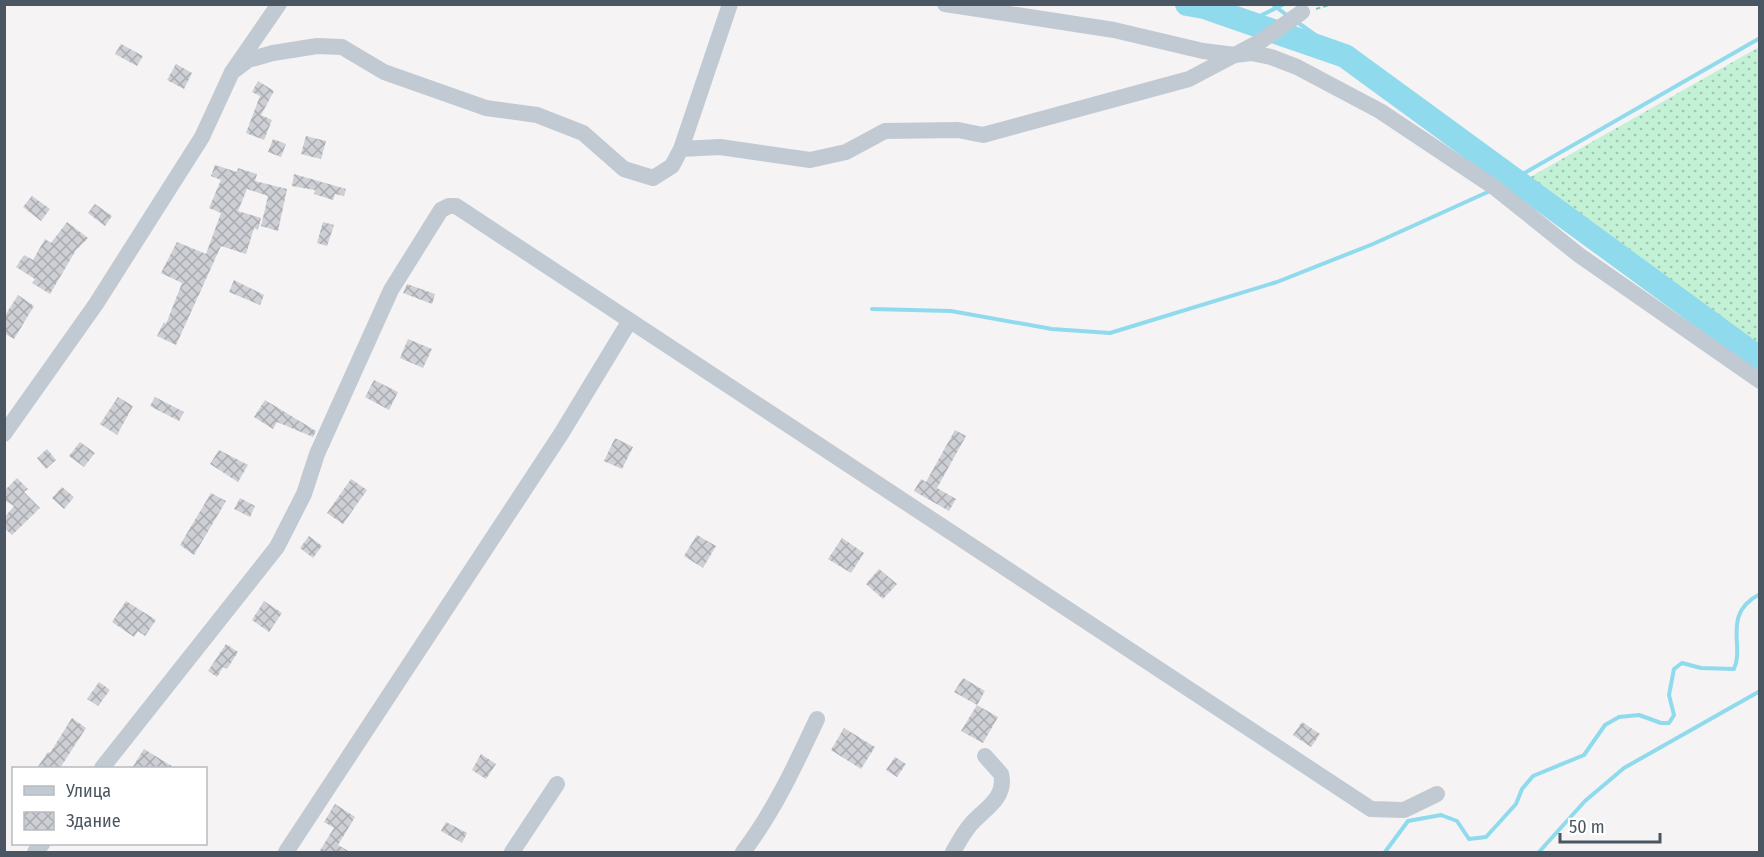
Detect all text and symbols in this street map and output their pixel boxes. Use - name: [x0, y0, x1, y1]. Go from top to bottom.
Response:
- legend: [12, 767, 207, 845]
- text: Улица: [65, 780, 111, 802]
- scale bar: [1560, 806, 1660, 844]
- text: Здание: [66, 810, 121, 832]
- text: 50 m: [1569, 816, 1605, 838]

